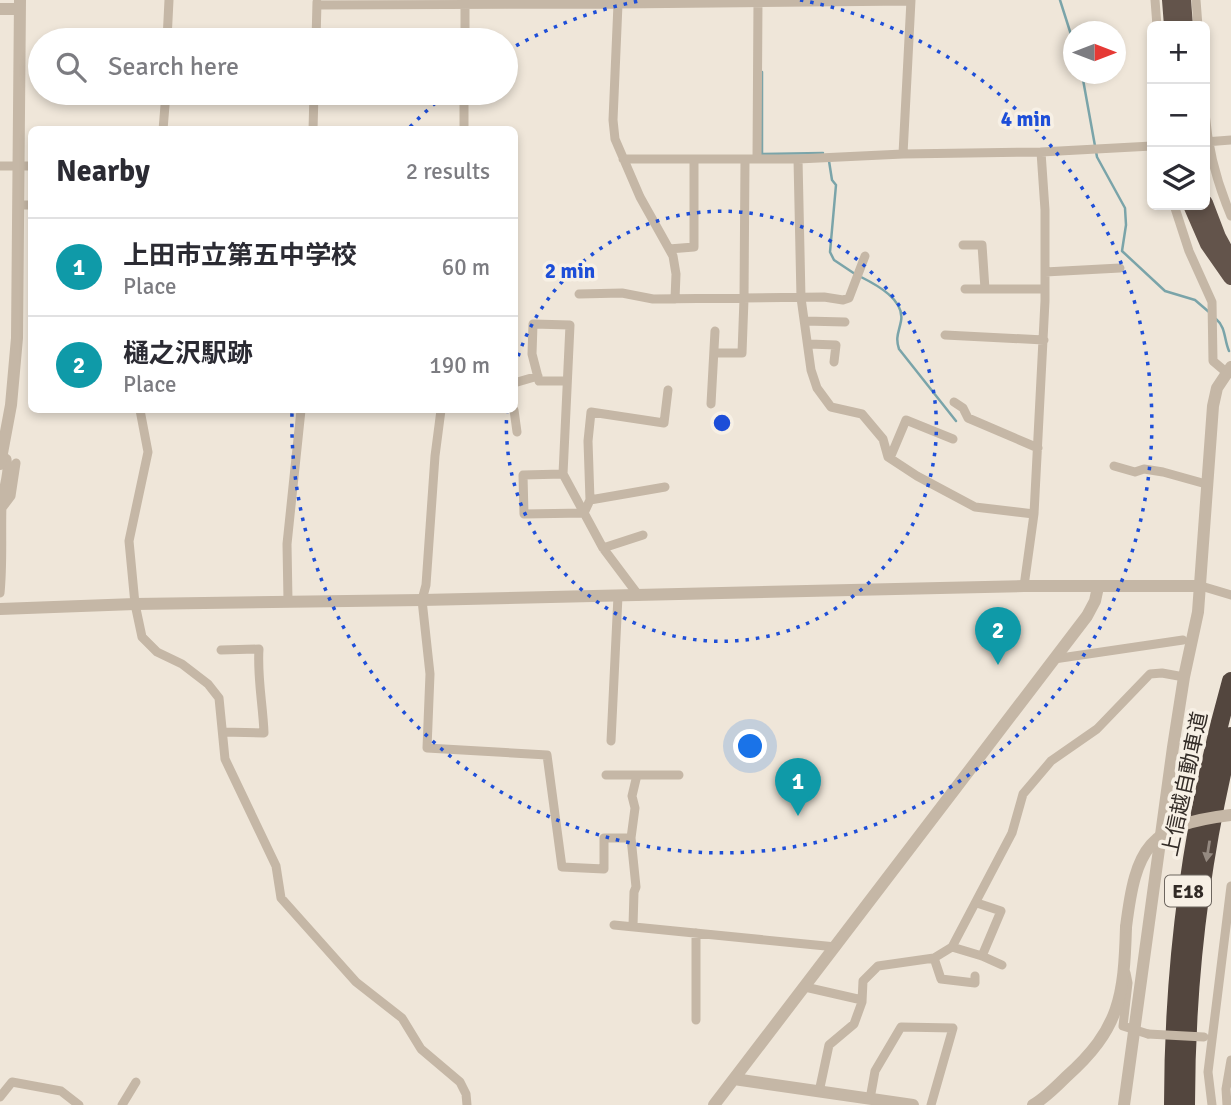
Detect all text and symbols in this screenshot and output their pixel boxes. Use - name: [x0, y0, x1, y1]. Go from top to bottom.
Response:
- north arrow: [1063, 21, 1126, 84]
- map controls: [1147, 21, 1210, 210]
- button: +: [1147, 21, 1210, 84]
- search box: [28, 28, 518, 105]
- icon: search: [52, 48, 90, 86]
- text: Search here: [108, 51, 239, 83]
- button: −: [1147, 84, 1210, 147]
- text: 4 min: [1001, 106, 1051, 132]
- button: layers: [1147, 147, 1210, 210]
- text: Nearby: [56, 153, 150, 190]
- text: 2 results: [406, 157, 490, 186]
- text: 上田市立第五中学校: [123, 240, 357, 272]
- text: 1: [73, 253, 85, 282]
- text: 60 m: [442, 253, 490, 282]
- text: 2 min: [545, 258, 595, 284]
- text: Place: [123, 272, 177, 301]
- text: 樋之沢駅跡: [123, 338, 253, 370]
- text: 2: [73, 351, 85, 380]
- text: 190 m: [429, 351, 490, 380]
- text: Place: [123, 370, 177, 399]
- centre of rings: [710, 411, 734, 435]
- pin: 2: [975, 607, 1021, 665]
- street label: 上信越自動車道: [1157, 709, 1213, 859]
- your location: [733, 729, 767, 763]
- pin: 1: [775, 758, 821, 816]
- one-way arrow: [1202, 840, 1213, 862]
- road number: E18: [1165, 876, 1211, 906]

